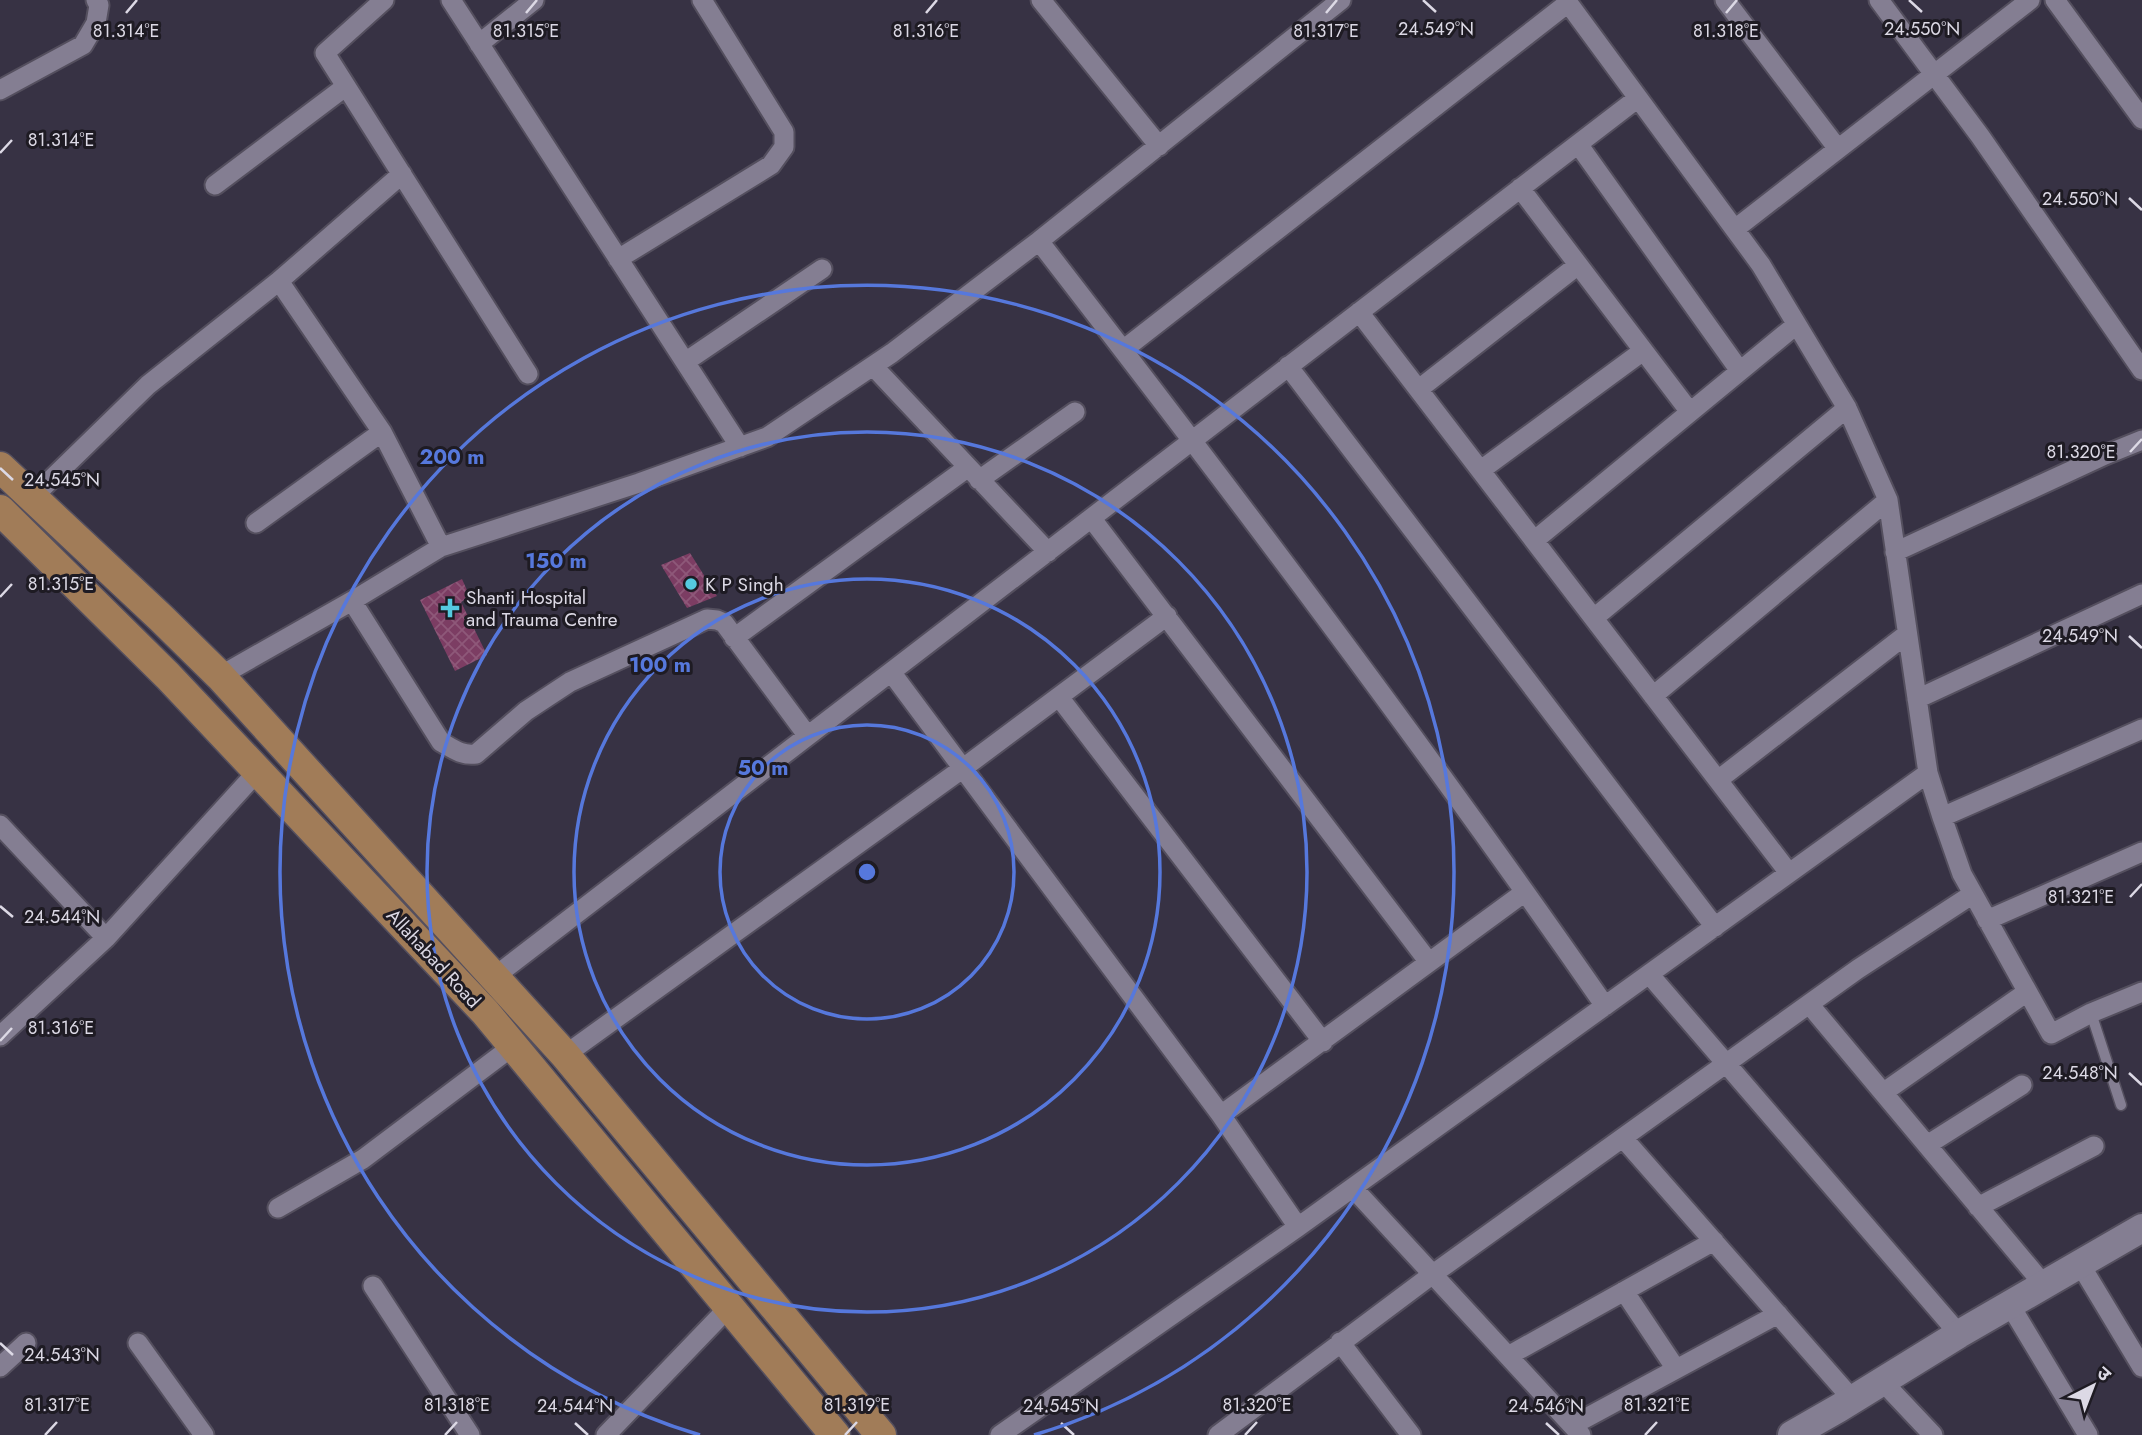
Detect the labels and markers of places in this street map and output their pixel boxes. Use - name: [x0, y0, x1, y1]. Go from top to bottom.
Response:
- place label: K P Singh: [705, 571, 784, 598]
- marker: K P Singh: [683, 576, 699, 592]
- place label: Shanti Hospital and Trauma Centre: [466, 584, 618, 633]
- marker: Shanti Hospital and Trauma Centre: [440, 598, 460, 618]
- centre of rings: [855, 860, 879, 884]

